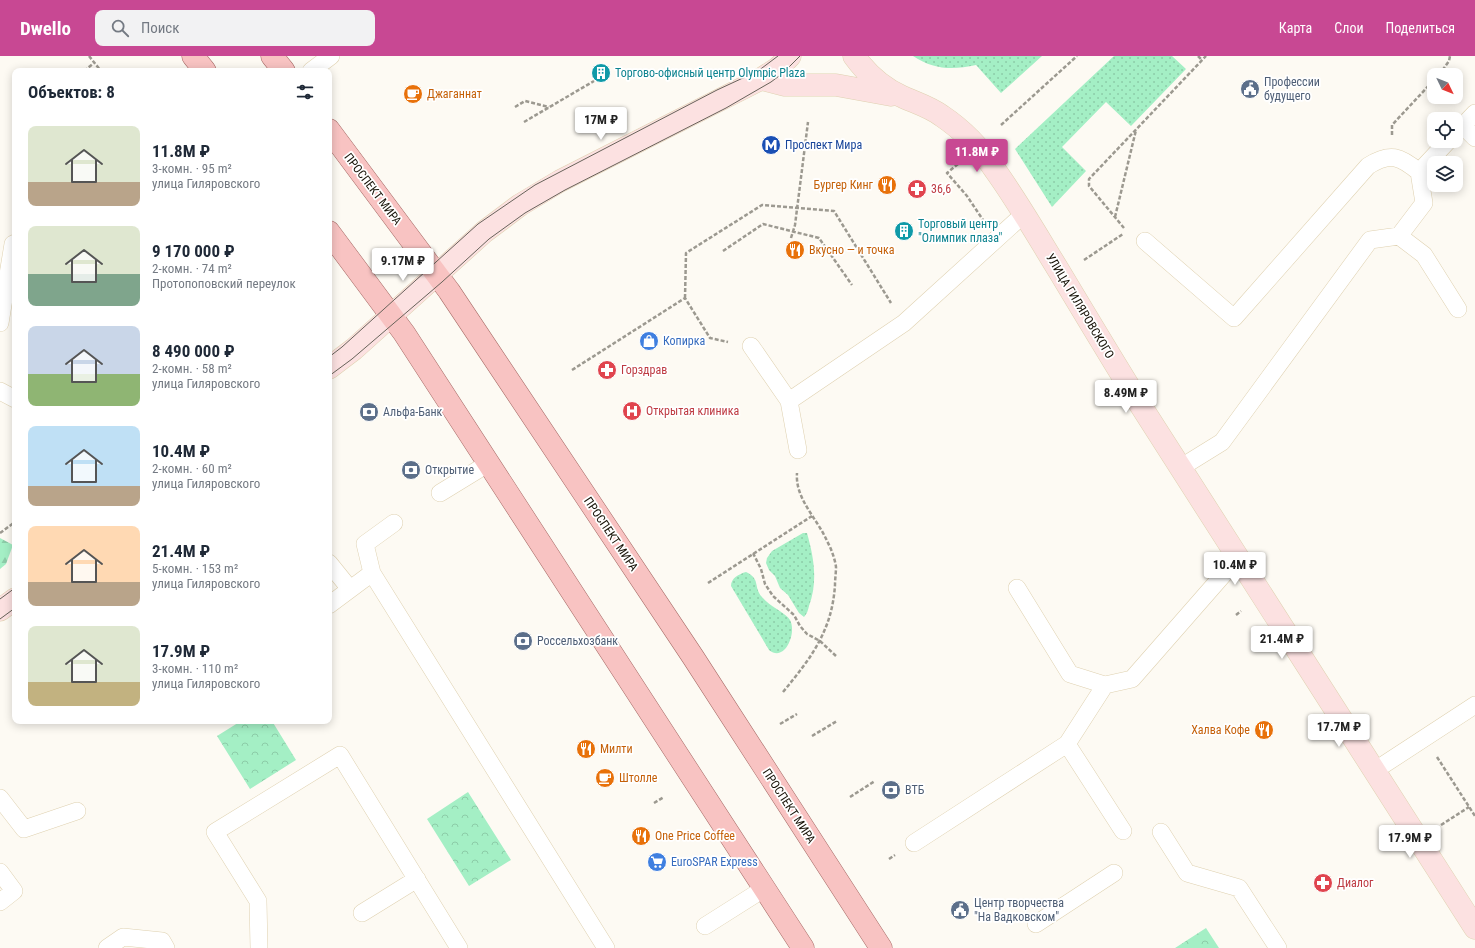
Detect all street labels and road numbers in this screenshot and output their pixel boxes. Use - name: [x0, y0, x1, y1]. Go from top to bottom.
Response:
- street label: ПРОСПЕКТ МИРА: [341, 150, 405, 228]
- street label: УЛИЦА ГИЛЯРОВСКОГО: [1043, 251, 1117, 361]
- street label: ПРОСПЕКТ МИРА: [581, 494, 641, 574]
- street label: ПРОСПЕКТ МИРА: [760, 766, 818, 846]

